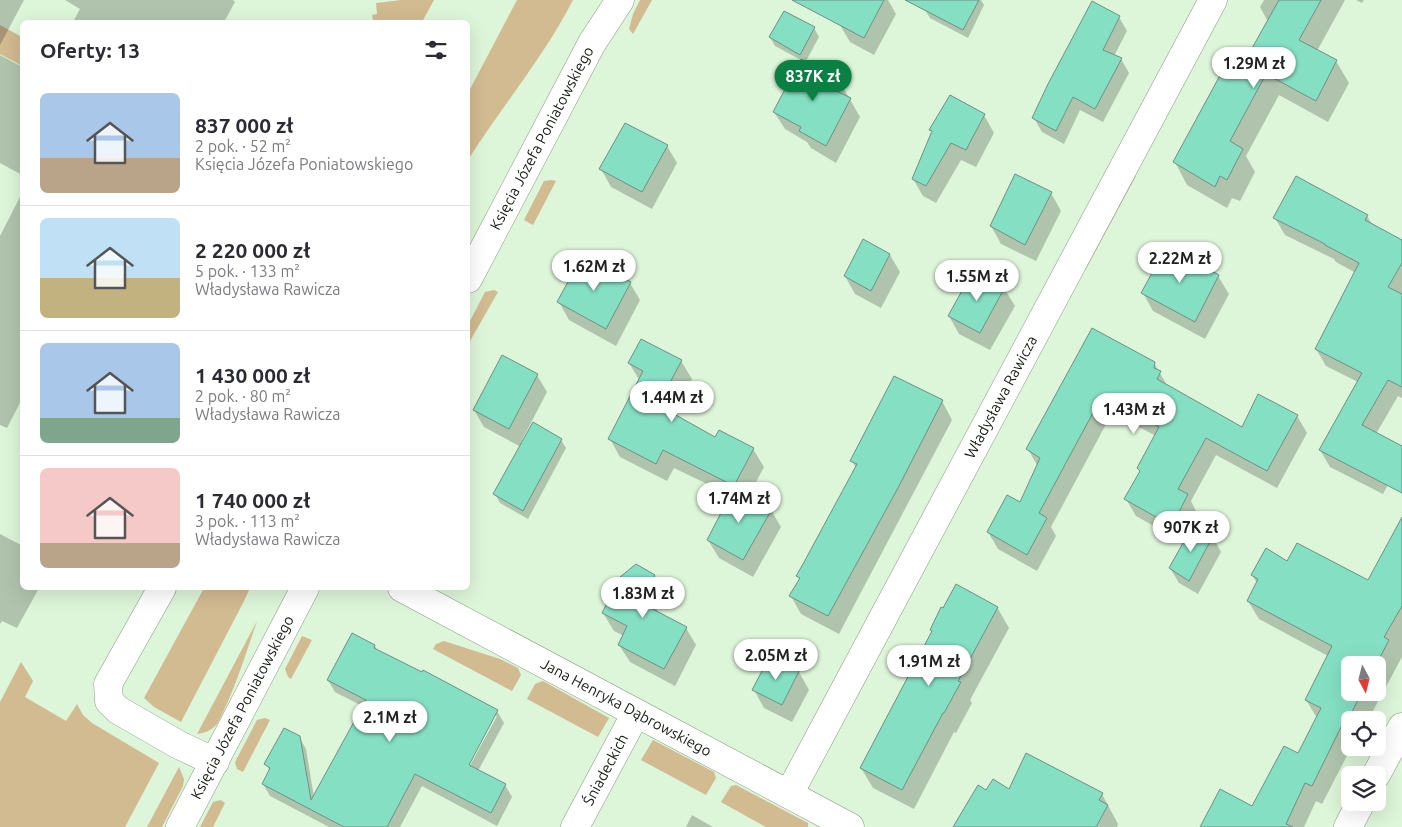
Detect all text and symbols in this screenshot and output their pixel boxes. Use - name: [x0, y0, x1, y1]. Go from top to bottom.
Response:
- icon: filters: [422, 36, 450, 64]
- text: Oferty: 13: [40, 38, 140, 62]
- street label: Księcia Józefa Poniatowskiego: [486, 43, 597, 233]
- pin: 1.29M zł: [1202, 46, 1306, 89]
- text: 1.29M zł: [1223, 54, 1285, 72]
- pin: 837K zł: [767, 59, 859, 102]
- text: 837K zł: [786, 67, 840, 85]
- icon: home: [80, 113, 140, 173]
- text: 837 000 zł: [195, 113, 293, 137]
- text: 2 pok. · 52 m²: [195, 137, 291, 155]
- text: Księcia Józefa Poniatowskiego: [195, 155, 413, 173]
- icon: home: [80, 238, 140, 298]
- text: 2 220 000 zł: [195, 238, 310, 262]
- pin: 2.22M zł: [1128, 242, 1232, 284]
- text: 2.22M zł: [1149, 249, 1211, 267]
- pin: 1.62M zł: [542, 250, 646, 292]
- text: 1.62M zł: [563, 257, 625, 275]
- pin: 1.55M zł: [925, 260, 1029, 302]
- text: 5 pok. · 133 m²: [195, 262, 300, 280]
- text: 1.55M zł: [946, 267, 1008, 285]
- text: Władysława Rawicza: [195, 280, 341, 298]
- street label: Władysława Rawicza: [961, 333, 1040, 461]
- icon: home: [80, 363, 140, 423]
- text: 1 430 000 zł: [195, 363, 310, 387]
- pin: 1.44M zł: [620, 380, 724, 423]
- text: 2 pok. · 80 m²: [195, 387, 291, 405]
- text: 1.44M zł: [641, 388, 703, 406]
- pin: 1.43M zł: [1082, 392, 1186, 435]
- text: 1.43M zł: [1103, 400, 1165, 418]
- text: Władysława Rawicza: [195, 405, 341, 423]
- pin: 1.74M zł: [687, 482, 791, 524]
- icon: home: [80, 488, 140, 548]
- text: 1 740 000 zł: [195, 488, 310, 512]
- text: 1.74M zł: [708, 489, 770, 507]
- pin: 907K zł: [1145, 510, 1237, 553]
- text: 3 pok. · 113 m²: [195, 512, 300, 530]
- text: 907K zł: [1164, 518, 1218, 536]
- text: Władysława Rawicza: [195, 530, 341, 548]
- pin: 1.83M zł: [591, 576, 695, 619]
- text: 1.83M zł: [612, 584, 674, 602]
- street label: Księcia Józefa Poniatowskiego: [187, 612, 297, 802]
- pin: 2.05M zł: [724, 638, 828, 681]
- pin: 1.91M zł: [877, 644, 981, 687]
- text: 2.05M zł: [745, 646, 807, 664]
- text: 1.91M zł: [898, 652, 960, 670]
- street label: Jana Henryka Dąbrowskiego: [538, 655, 714, 760]
- north arrow: [1341, 656, 1386, 701]
- map controls: [1341, 656, 1386, 811]
- pin: 2.1M zł: [344, 700, 436, 743]
- text: 2.1M zł: [363, 708, 417, 726]
- button: locate: [1341, 711, 1386, 756]
- street label: Śniadeckich: [579, 731, 631, 808]
- button: layers: [1341, 766, 1386, 811]

